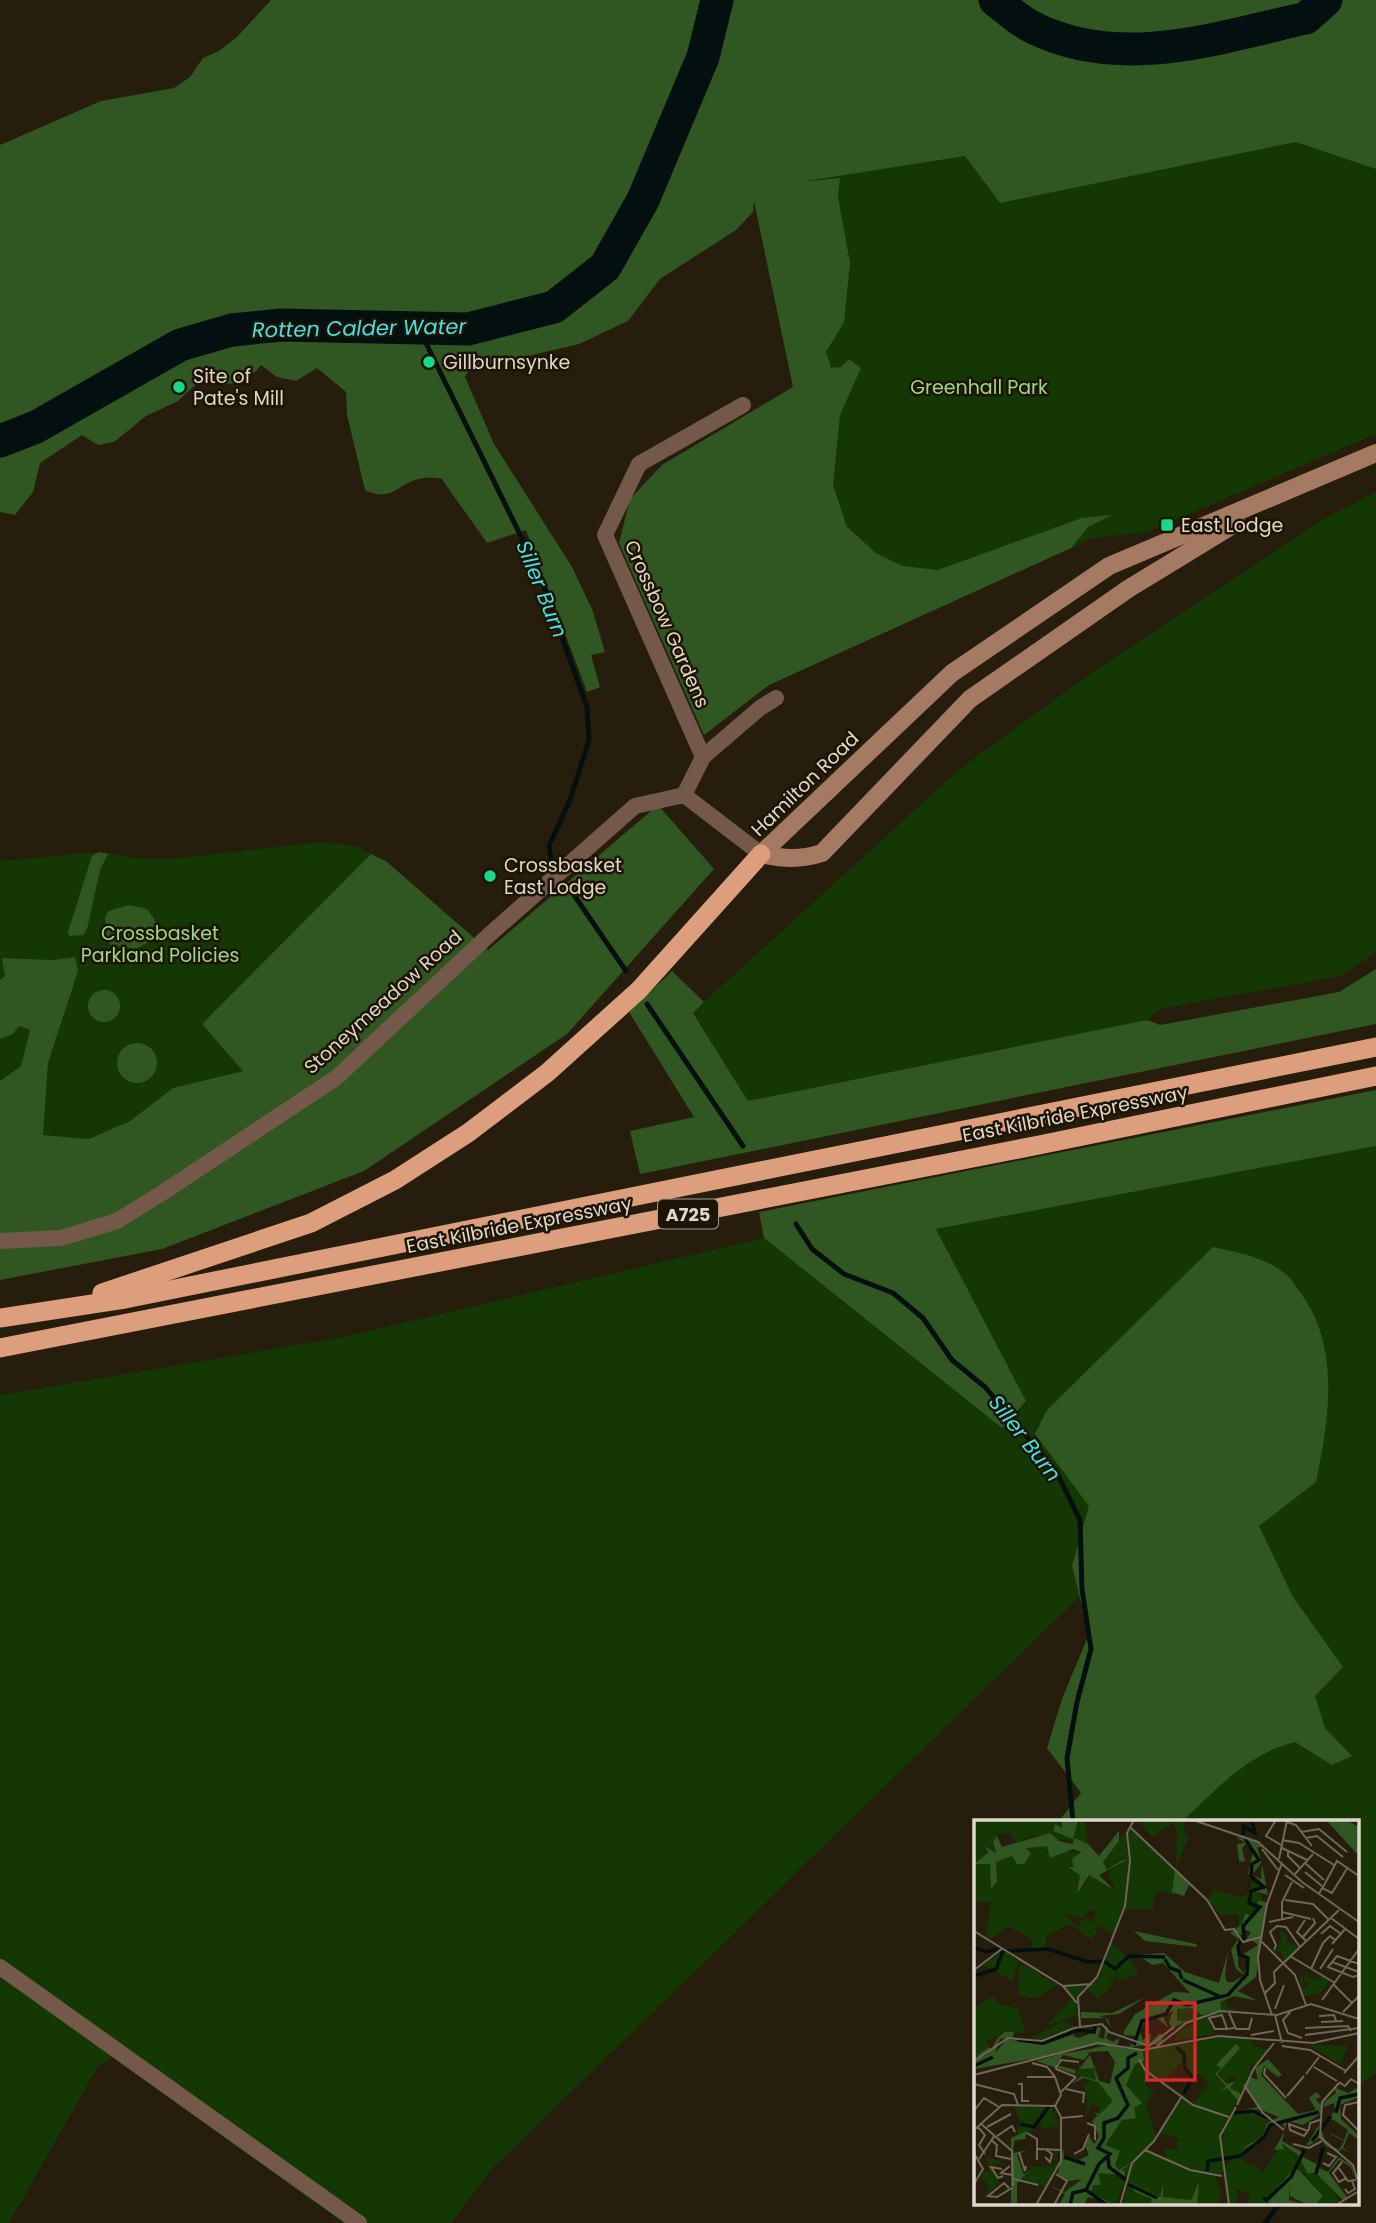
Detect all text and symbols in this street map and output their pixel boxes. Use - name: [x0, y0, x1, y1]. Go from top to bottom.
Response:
- water label: Rotten Calder Water: [252, 312, 468, 344]
- place label: Gillburnsynke: [443, 349, 570, 376]
- marker: Gillburnsynke: [421, 354, 437, 370]
- place label: Site of Pate's Mill: [193, 363, 284, 412]
- park label: Greenhall Park: [910, 374, 1048, 401]
- marker: Site of Pate's Mill: [171, 379, 187, 395]
- place label: East Lodge: [1181, 512, 1283, 539]
- marker: East Lodge: [1159, 517, 1175, 533]
- water label: Siller Burn: [509, 536, 575, 642]
- street label: Crossbow Gardens: [618, 536, 716, 712]
- street label: Hamilton Road: [745, 725, 865, 843]
- place label: Crossbasket East Lodge: [504, 852, 622, 901]
- marker: Crossbasket East Lodge: [482, 868, 498, 884]
- park label: Crossbasket Parkland Policies: [81, 920, 239, 969]
- street label: Stoneymeadow Road: [298, 924, 468, 1080]
- street label: East Kilbride Expressway: [960, 1079, 1190, 1149]
- street label: East Kilbride Expressway: [404, 1190, 634, 1260]
- road number: A725: [658, 1199, 718, 1228]
- water label: Siller Burn: [982, 1389, 1068, 1487]
- inset map: [974, 1820, 1358, 2206]

